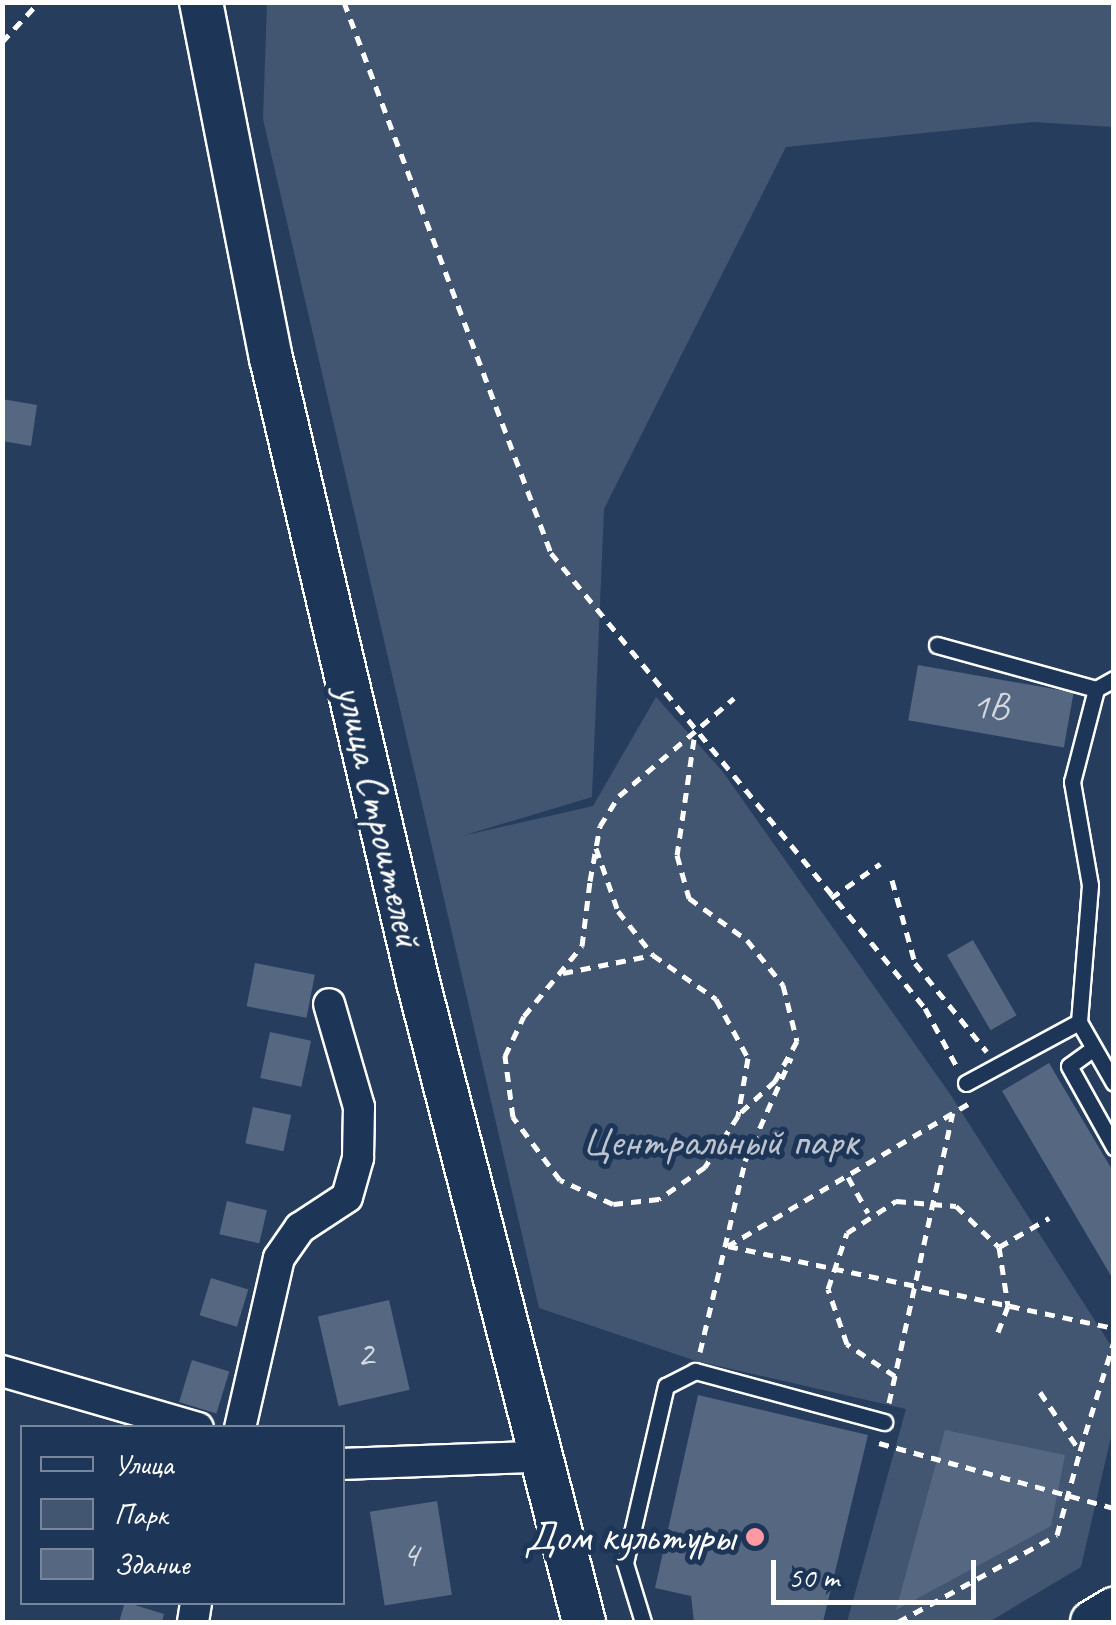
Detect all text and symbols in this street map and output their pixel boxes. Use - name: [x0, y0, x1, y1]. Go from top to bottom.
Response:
- street label: улица Строителей: [325, 681, 433, 951]
- house number: 1В: [972, 683, 1008, 729]
- park label: Центральный парк: [582, 1117, 858, 1167]
- house number: 2: [356, 1331, 374, 1377]
- legend: [20, 1425, 345, 1605]
- text: Улица: [114, 1445, 173, 1483]
- text: Парк: [114, 1495, 168, 1533]
- place label: Дом культуры: [530, 1512, 735, 1562]
- marker: Дом культуры: [744, 1526, 766, 1548]
- house number: 4: [401, 1531, 419, 1577]
- scale bar: [776, 1540, 981, 1602]
- text: Здание: [114, 1545, 189, 1583]
- text: 50 m: [788, 1558, 839, 1596]

